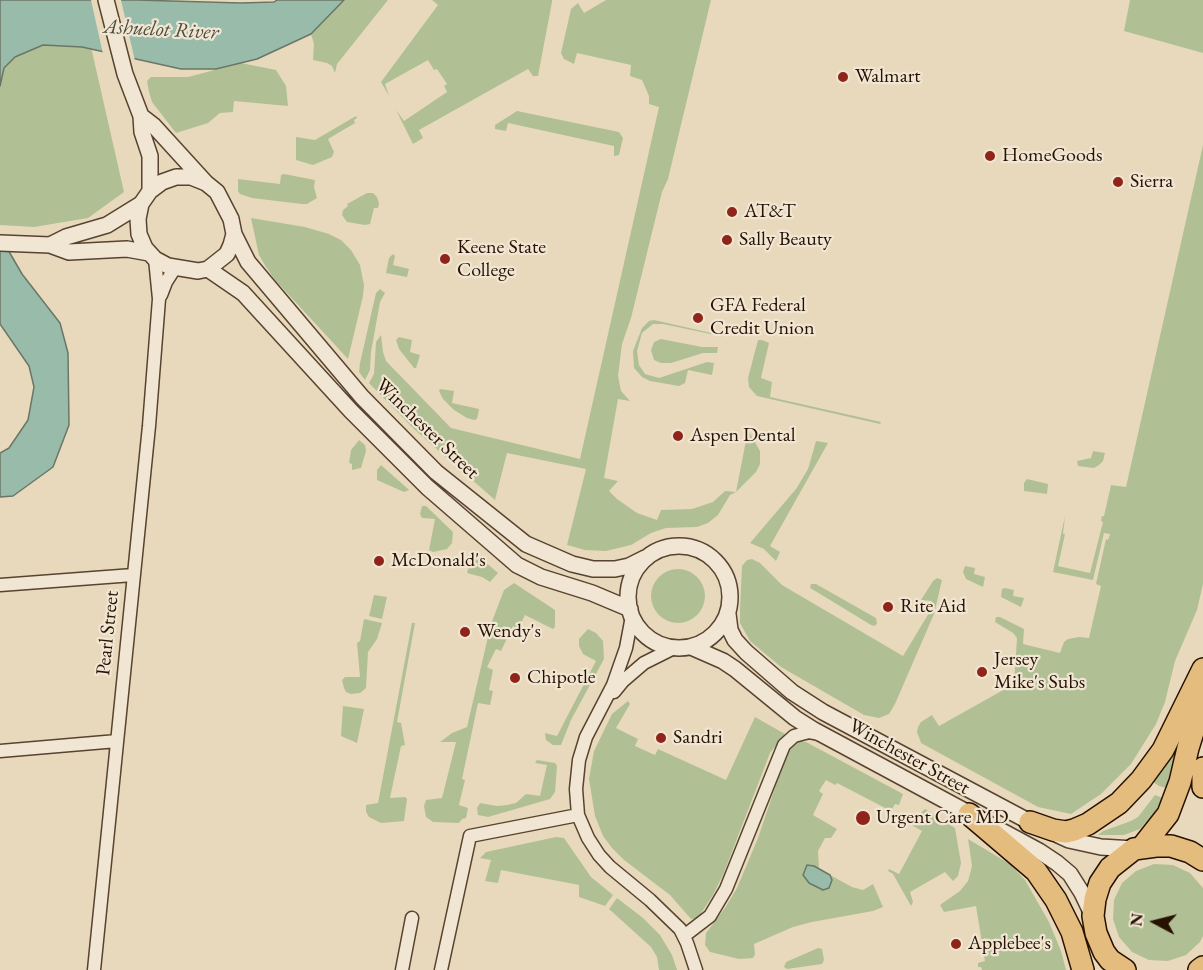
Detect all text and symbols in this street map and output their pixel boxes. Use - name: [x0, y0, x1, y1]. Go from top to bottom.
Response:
- water label: Ashuelot River: [103, 14, 219, 46]
- place label: Walmart: [855, 65, 921, 89]
- marker: Walmart: [836, 70, 850, 84]
- place label: HomeGoods: [1002, 144, 1102, 168]
- marker: HomeGoods: [983, 149, 997, 163]
- place label: Sierra: [1130, 170, 1173, 194]
- marker: Sierra: [1111, 175, 1125, 189]
- place label: AT&T: [744, 200, 796, 224]
- marker: AT&T: [725, 205, 739, 219]
- place label: Sally Beauty: [739, 228, 832, 252]
- marker: Sally Beauty: [720, 233, 734, 247]
- place label: Keene State College: [457, 236, 546, 283]
- marker: Keene State College: [438, 252, 452, 266]
- place label: GFA Federal Credit Union: [710, 294, 814, 341]
- marker: GFA Federal Credit Union: [691, 311, 705, 325]
- street label: Winchester Street: [370, 374, 484, 484]
- place label: Aspen Dental: [690, 424, 796, 448]
- marker: Aspen Dental: [671, 429, 685, 443]
- place label: McDonald's: [391, 549, 486, 573]
- marker: McDonald's: [372, 554, 386, 568]
- street label: Pearl Street: [92, 589, 124, 677]
- place label: Rite Aid: [900, 595, 966, 619]
- marker: Rite Aid: [881, 600, 895, 614]
- place label: Wendy's: [477, 620, 541, 644]
- marker: Wendy's: [458, 625, 472, 639]
- place label: Jersey Mike's Subs: [994, 648, 1085, 695]
- marker: Jersey Mike's Subs: [975, 665, 989, 679]
- place label: Chipotle: [527, 666, 596, 690]
- marker: Chipotle: [508, 671, 522, 685]
- street label: Winchester Street: [844, 714, 974, 800]
- place label: Sandri: [673, 726, 723, 750]
- marker: Sandri: [654, 731, 668, 745]
- place label: Urgent Care MD: [876, 806, 1009, 830]
- marker: Urgent Care MD: [854, 809, 872, 827]
- north arrow: [1125, 892, 1185, 952]
- text: N: [1125, 912, 1148, 927]
- place label: Applebee's: [968, 932, 1051, 956]
- marker: Applebee's: [949, 937, 963, 951]

